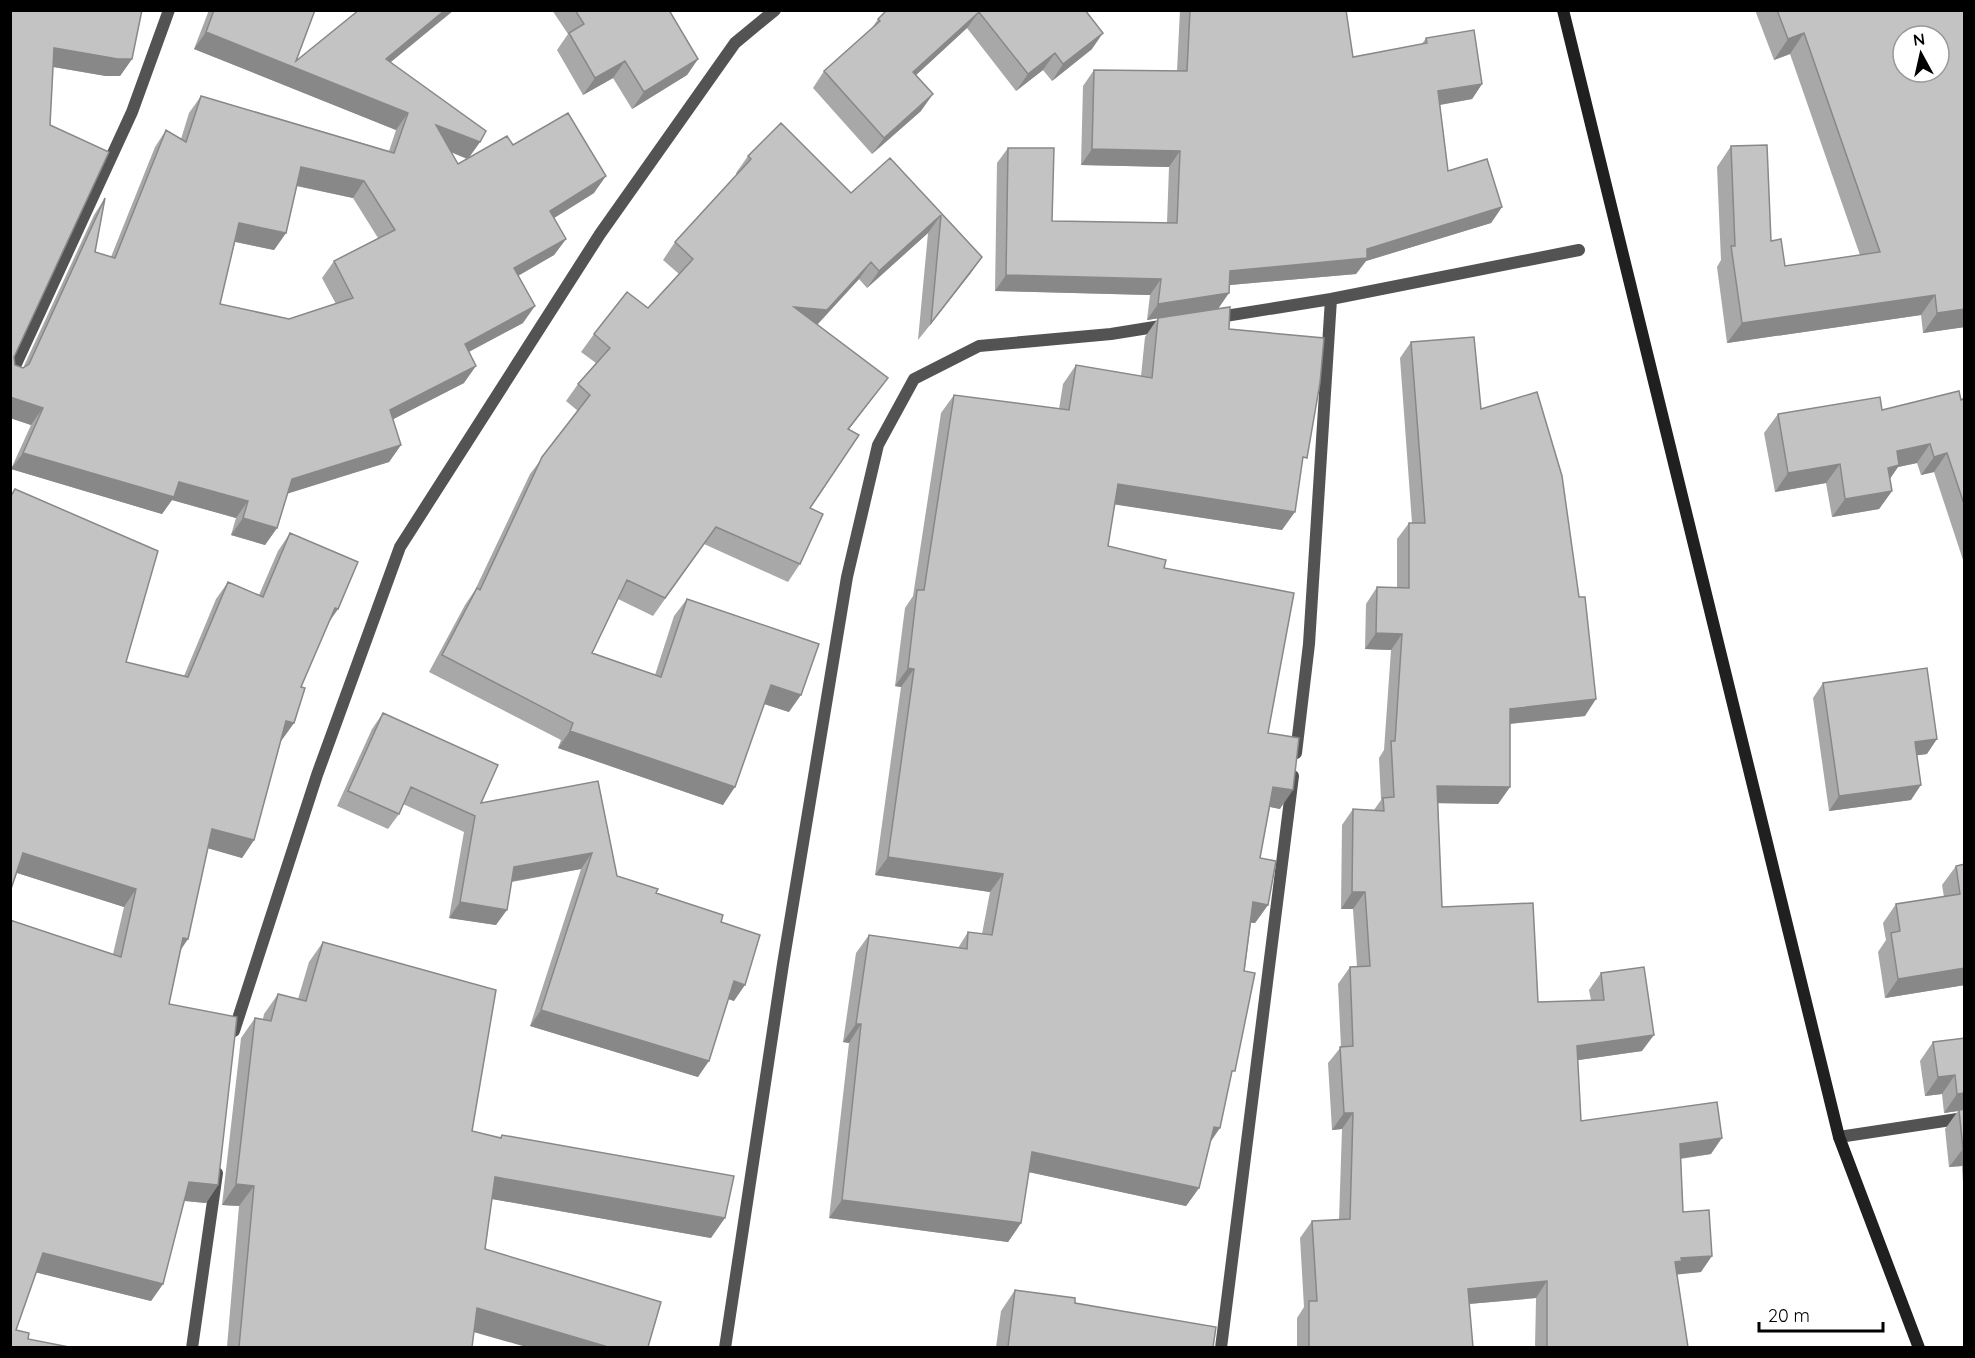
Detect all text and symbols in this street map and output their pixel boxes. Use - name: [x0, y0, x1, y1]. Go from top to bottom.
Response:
- north arrow: [1891, 24, 1951, 84]
- text: N: [1912, 28, 1926, 50]
- scale bar: [1759, 1295, 1884, 1333]
- text: 20 m: [1768, 1304, 1810, 1327]

